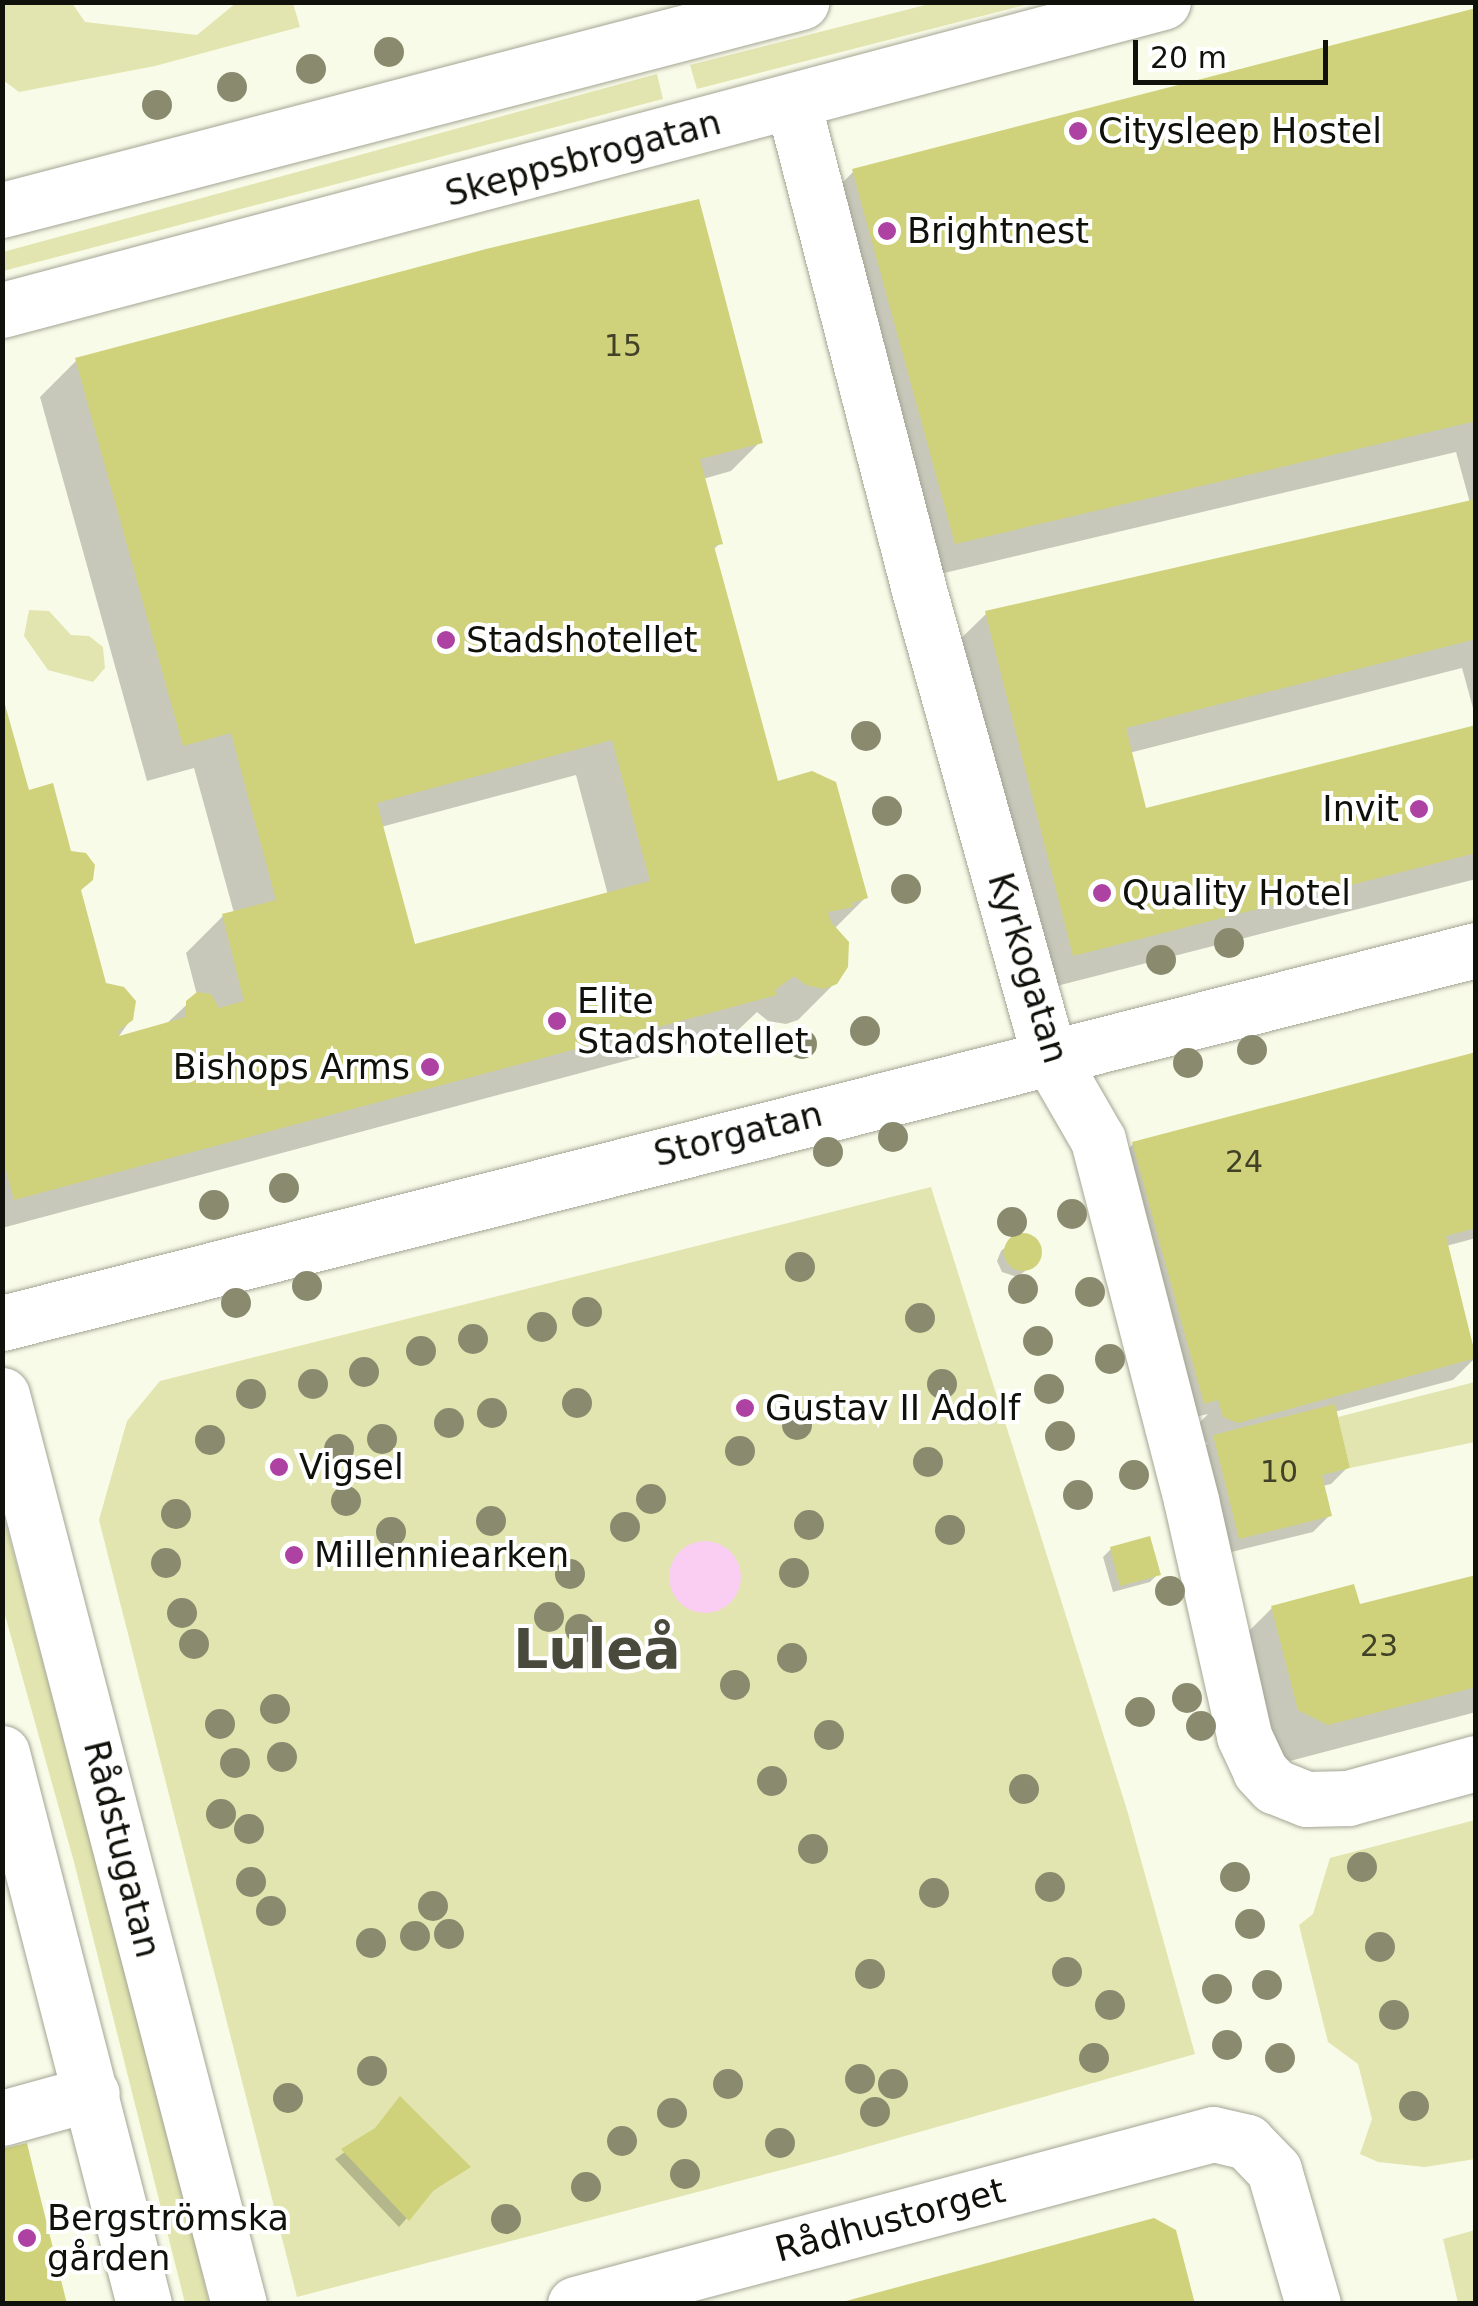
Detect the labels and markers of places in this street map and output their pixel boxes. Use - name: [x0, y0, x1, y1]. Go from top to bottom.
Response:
- place label: Citysleep Hostel: [1098, 110, 1382, 152]
- marker: Citysleep Hostel: [1067, 120, 1089, 142]
- place label: Brightnest: [907, 210, 1089, 252]
- marker: Brightnest: [876, 220, 898, 242]
- place label: Stadshotellet: [466, 619, 697, 661]
- marker: Stadshotellet: [435, 629, 457, 651]
- place label: Invit: [1322, 788, 1399, 830]
- marker: Invit: [1408, 798, 1430, 820]
- place label: Quality Hotel: [1122, 872, 1351, 914]
- marker: Quality Hotel: [1091, 882, 1113, 904]
- place label: Elite Stadshotellet: [577, 980, 808, 1062]
- marker: Elite Stadshotellet: [546, 1010, 568, 1032]
- place label: Bishops Arms: [173, 1046, 410, 1088]
- marker: Bishops Arms: [419, 1056, 441, 1078]
- place label: Gustav II Adolf: [765, 1387, 1020, 1429]
- marker: Gustav II Adolf: [734, 1397, 756, 1419]
- place label: Vigsel: [299, 1446, 404, 1488]
- marker: Vigsel: [268, 1456, 290, 1478]
- place label: Millenniearken: [314, 1534, 569, 1576]
- marker: Millenniearken: [283, 1544, 305, 1566]
- place label: Bergströmska gården: [47, 2197, 289, 2279]
- marker: Bergströmska gården: [16, 2227, 38, 2249]

